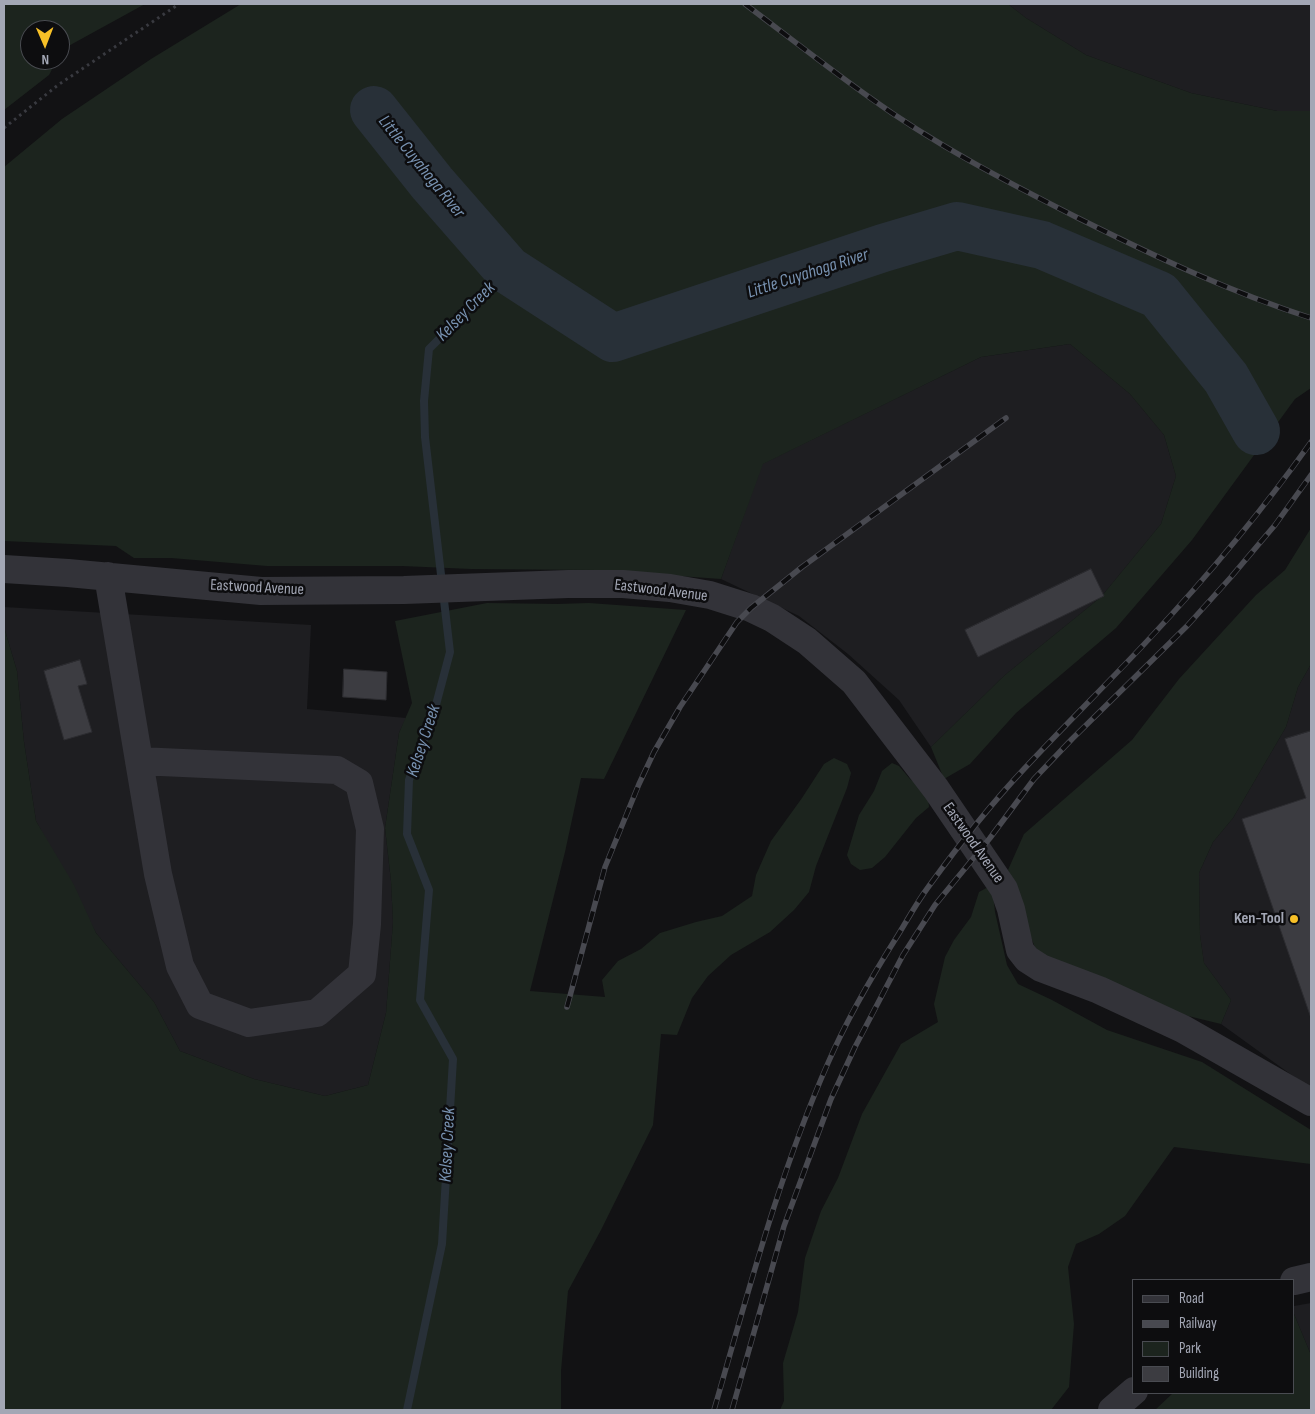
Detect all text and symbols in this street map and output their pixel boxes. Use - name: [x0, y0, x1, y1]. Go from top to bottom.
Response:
- north arrow: [20, 20, 70, 70]
- text: N: [41, 51, 49, 68]
- water label: Little Cuyahoga River: [373, 111, 469, 223]
- water label: Little Cuyahoga River: [745, 244, 871, 304]
- water label: Kelsey Creek: [432, 278, 500, 346]
- street label: Eastwood Avenue: [210, 576, 304, 600]
- street label: Eastwood Avenue: [613, 576, 709, 606]
- water label: Kelsey Creek: [402, 702, 446, 780]
- street label: Eastwood Avenue: [938, 799, 1008, 887]
- place label: Ken-Tool: [1234, 909, 1284, 929]
- marker: Ken-Tool: [1288, 913, 1300, 925]
- water label: Kelsey Creek: [435, 1107, 461, 1183]
- legend: [1132, 1279, 1295, 1394]
- text: Road: [1179, 1289, 1204, 1308]
- text: Railway: [1179, 1314, 1217, 1333]
- text: Park: [1179, 1339, 1201, 1358]
- text: Building: [1179, 1364, 1219, 1383]

